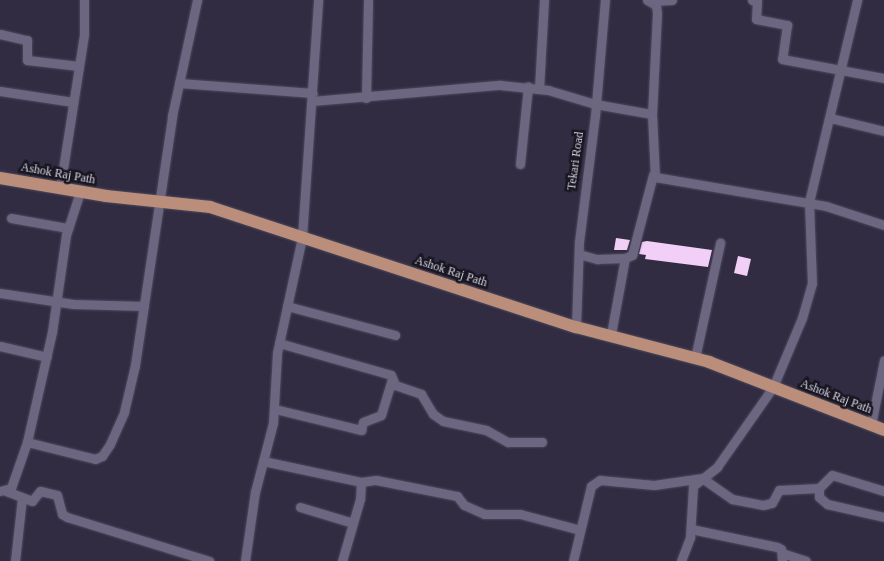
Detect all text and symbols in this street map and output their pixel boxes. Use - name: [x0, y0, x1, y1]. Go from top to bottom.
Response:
- street label: Tekari Road: [565, 131, 587, 191]
- street label: Ashok Raj Path: [20, 160, 96, 188]
- street label: Ashok Raj Path: [413, 254, 489, 290]
- street label: Ashok Raj Path: [798, 377, 874, 417]

